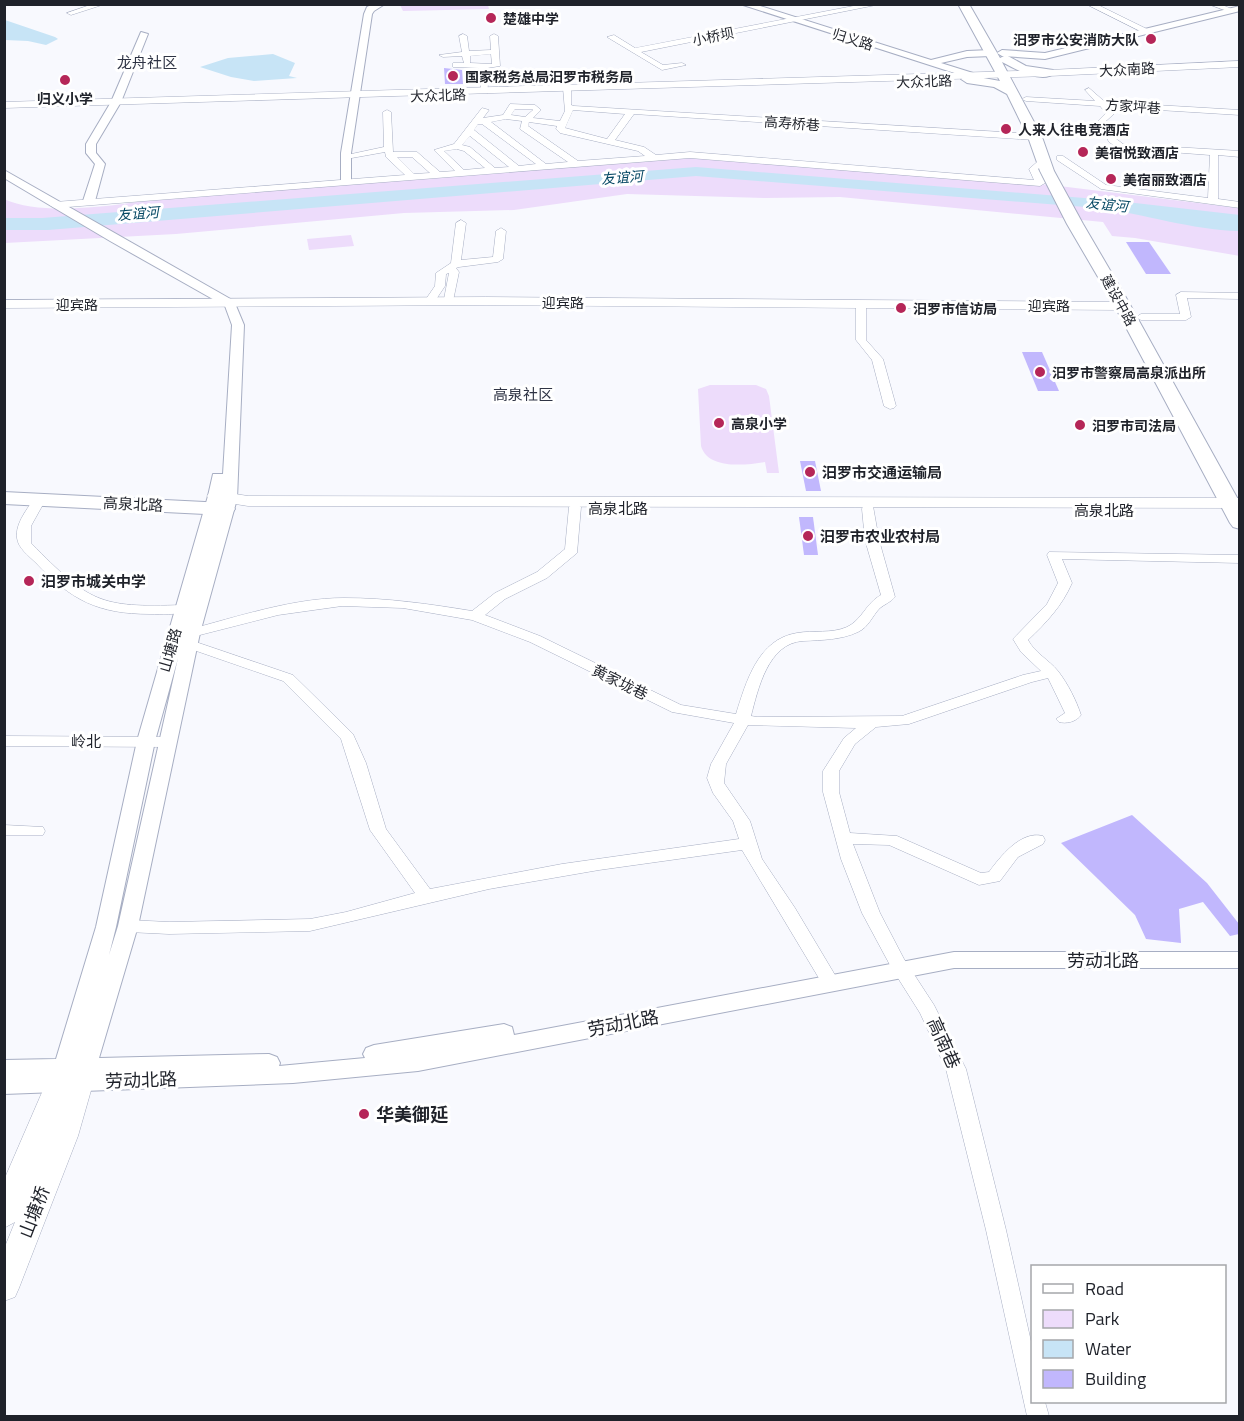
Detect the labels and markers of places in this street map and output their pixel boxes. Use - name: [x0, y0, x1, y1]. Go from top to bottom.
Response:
- place label: 楚雄中学: [503, 8, 559, 29]
- marker: 楚雄中学: [484, 11, 498, 25]
- place label: 汨罗市公安消防大队: [1013, 29, 1139, 50]
- marker: 汨罗市公安消防大队: [1144, 32, 1158, 46]
- place label: 国家税务总局汨罗市税务局: [465, 66, 633, 87]
- marker: 国家税务总局汨罗市税务局: [446, 69, 460, 83]
- marker: 归义小学: [58, 73, 72, 87]
- place label: 归义小学: [37, 88, 93, 109]
- place label: 人来人往电竞酒店: [1018, 119, 1130, 140]
- marker: 人来人往电竞酒店: [999, 122, 1013, 136]
- place label: 美宿悦致酒店: [1095, 142, 1179, 163]
- marker: 美宿悦致酒店: [1076, 145, 1090, 159]
- place label: 美宿丽致酒店: [1123, 169, 1207, 190]
- marker: 美宿丽致酒店: [1104, 172, 1118, 186]
- place label: 汨罗市信访局: [913, 298, 997, 319]
- marker: 汨罗市信访局: [894, 301, 908, 315]
- place label: 汨罗市警察局高泉派出所: [1052, 362, 1206, 383]
- marker: 汨罗市警察局高泉派出所: [1033, 365, 1047, 379]
- place label: 高泉小学: [731, 413, 787, 434]
- place label: 汨罗市司法局: [1092, 415, 1176, 436]
- marker: 高泉小学: [712, 416, 726, 430]
- marker: 汨罗市司法局: [1073, 418, 1087, 432]
- place label: 汨罗市交通运输局: [822, 461, 942, 484]
- marker: 汨罗市交通运输局: [803, 465, 817, 479]
- place label: 汨罗市农业农村局: [820, 525, 940, 548]
- marker: 汨罗市农业农村局: [801, 529, 815, 543]
- place label: 汨罗市城关中学: [41, 570, 146, 593]
- marker: 汨罗市城关中学: [22, 574, 36, 588]
- place label: 华美御延: [376, 1101, 448, 1128]
- marker: 华美御延: [357, 1107, 371, 1121]

